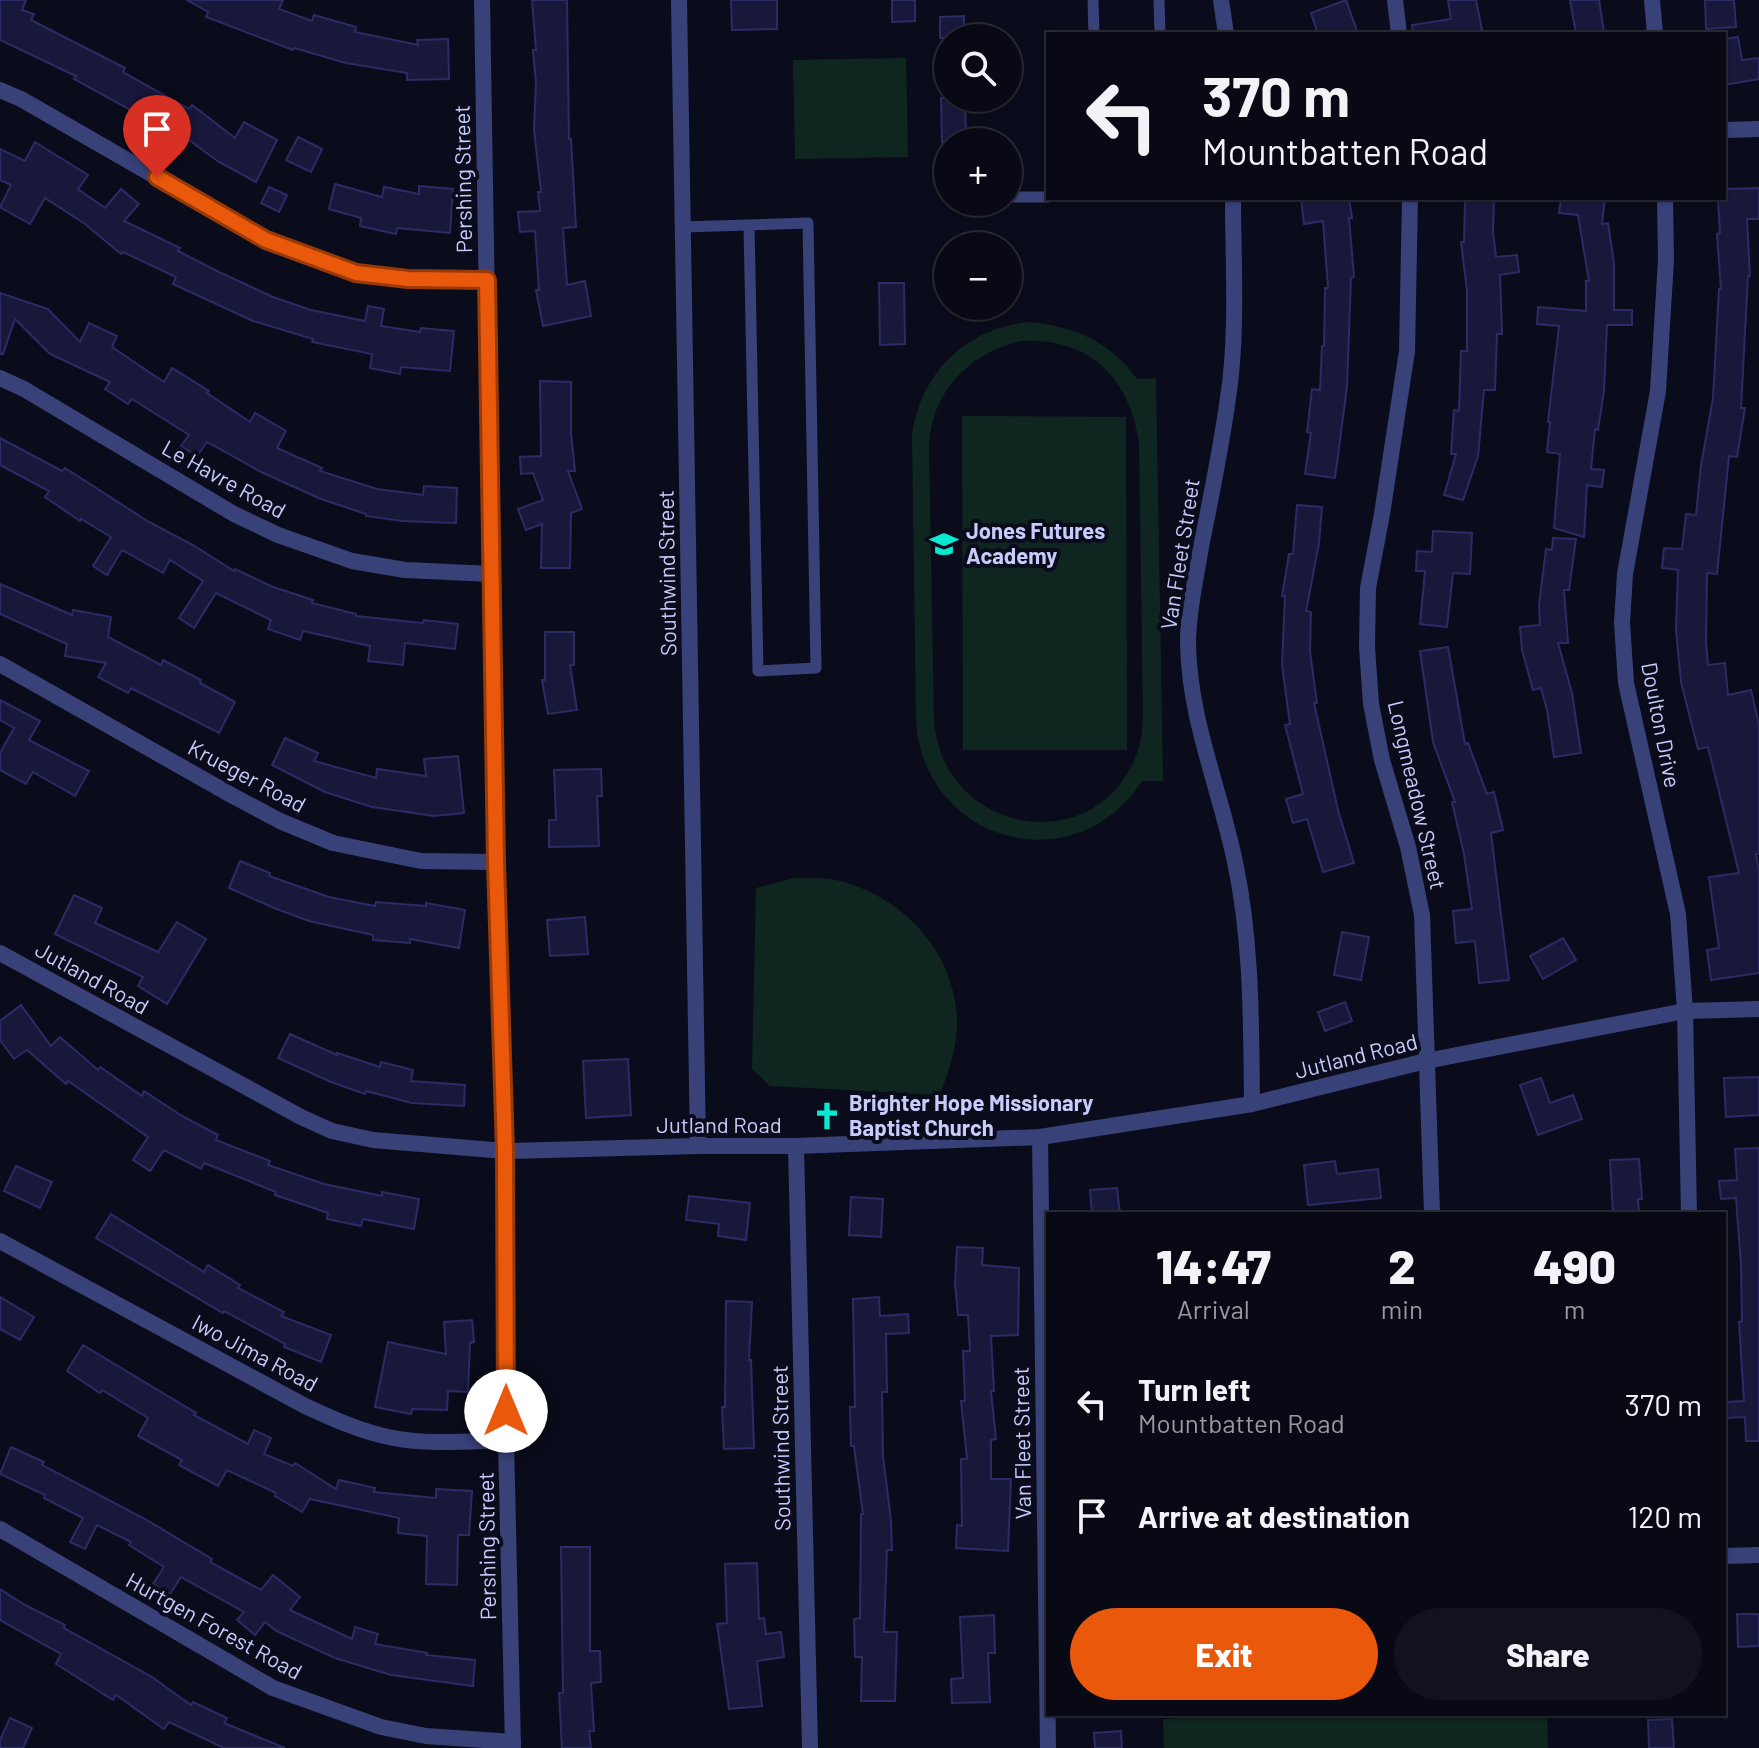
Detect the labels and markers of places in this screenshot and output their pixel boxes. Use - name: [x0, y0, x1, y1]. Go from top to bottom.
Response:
- pin: [123, 95, 191, 177]
- place label: Jones Futures Academy: [966, 517, 1105, 568]
- school or university icon: Jones Futures Academy: [929, 529, 959, 559]
- place label: Brighter Hope Missionary Baptist Church: [849, 1089, 1093, 1140]
- church icon: Brighter Hope Missionary Baptist Church: [812, 1101, 842, 1131]

